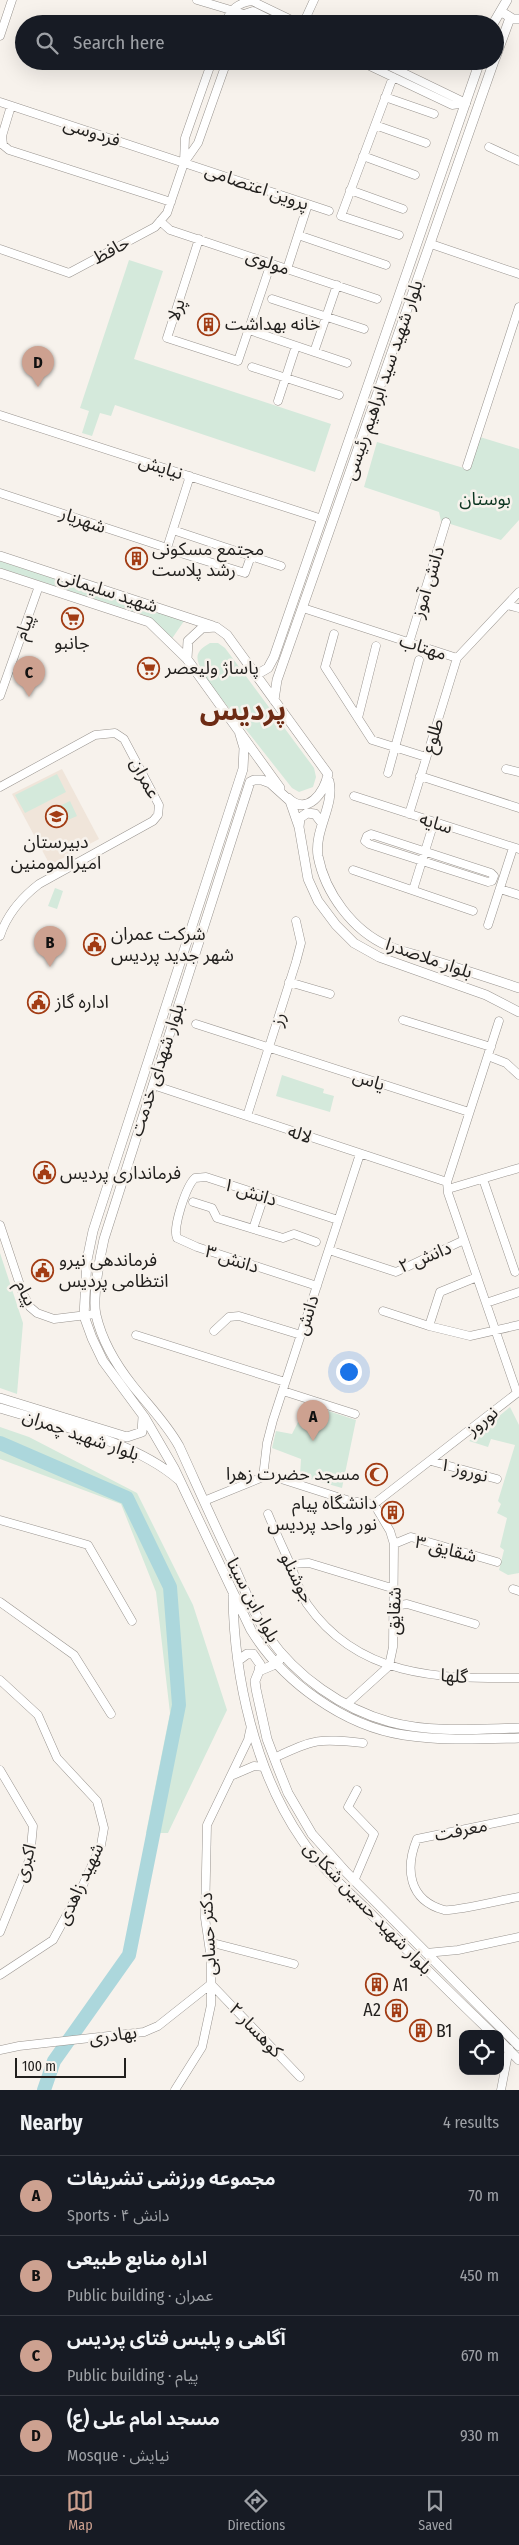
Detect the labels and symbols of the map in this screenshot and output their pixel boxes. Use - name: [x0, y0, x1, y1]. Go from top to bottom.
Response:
- street label: فردوسی: [61, 112, 123, 152]
- street label: پروین اعتصامی: [202, 159, 312, 215]
- street label: حافظ: [89, 231, 133, 269]
- street label: مولوی: [243, 244, 293, 280]
- street label: بلوار شهید سید ابراهیم رئیسی: [338, 277, 429, 483]
- street label: پرلا: [162, 296, 190, 324]
- building icon: خانه بهداشت: [197, 312, 221, 336]
- place label: خانه بهداشت: [225, 313, 320, 335]
- pin: D: [22, 346, 54, 387]
- street label: نیایش: [136, 450, 186, 484]
- park label: بوستان: [459, 488, 511, 510]
- street label: شهریار: [56, 502, 109, 538]
- place label: مجتمع مسکونی رشد پلاست: [152, 538, 264, 581]
- street label: دانش آموز: [406, 544, 449, 621]
- building icon: مجتمع مسکونی رشد پلاست: [124, 547, 148, 571]
- street label: شهید سلیمانی: [55, 565, 161, 617]
- supermarket icon: جانبو: [60, 606, 84, 630]
- street label: پیام: [9, 611, 41, 644]
- street label: مهتاب: [397, 629, 449, 665]
- place label: جانبو: [54, 632, 90, 654]
- pin: C: [13, 656, 45, 697]
- supermarket icon: پاساژ ولیعصر: [137, 656, 161, 680]
- place label: پاساژ ولیعصر: [164, 657, 259, 679]
- district label: پردیس: [200, 694, 286, 728]
- street label: طلوع: [417, 716, 452, 757]
- street label: عمران: [125, 754, 165, 802]
- school or university icon: دبیرستان امیرالمومنین: [44, 805, 68, 829]
- street label: سایه: [417, 807, 455, 839]
- place label: دبیرستان امیرالمومنین: [11, 831, 101, 874]
- place label: شرکت عمران شهر جدید پردیس: [111, 923, 234, 966]
- pin: B: [34, 926, 66, 967]
- public building icon: شرکت عمران شهر جدید پردیس: [83, 932, 107, 956]
- street label: بلوار ملاصدرا: [383, 933, 475, 983]
- public building icon: اداره گاز: [27, 990, 51, 1014]
- place label: اداره گاز: [54, 991, 109, 1013]
- street label: بلوار شهدای خدمت: [125, 1001, 189, 1139]
- street label: رز: [265, 1009, 291, 1030]
- street label: یاس: [350, 1065, 388, 1095]
- street label: لاله: [285, 1120, 315, 1148]
- public building icon: فرمانداری پردیس: [32, 1161, 56, 1185]
- place label: فرمانداری پردیس: [60, 1162, 181, 1184]
- street label: دانش ۱: [220, 1173, 280, 1211]
- street label: دانش ۲: [395, 1236, 455, 1278]
- street label: دانش ۳: [202, 1240, 262, 1278]
- place label: فرماندهی نیرو انتظامی پردیس: [59, 1249, 169, 1292]
- public building icon: فرماندهی نیرو انتظامی پردیس: [31, 1258, 55, 1282]
- street label: پیام: [8, 1276, 42, 1311]
- street label: دانش: [290, 1292, 324, 1338]
- your location: [336, 1359, 362, 1385]
- pin: A: [297, 1400, 329, 1441]
- street label: نوروز: [461, 1402, 502, 1441]
- street label: بلوار شهید چمران: [20, 1405, 142, 1465]
- street label: نوروز ۱: [437, 1453, 491, 1487]
- mosque icon: مسجد حضرت زهرا: [364, 1462, 388, 1486]
- place label: مسجد حضرت زهرا: [226, 1463, 360, 1485]
- place label: دانشگاه پیام نور واحد پردیس: [267, 1492, 377, 1535]
- building icon: دانشگاه پیام نور واحد پردیس: [381, 1501, 405, 1525]
- street label: شقایق ۳: [413, 1531, 479, 1567]
- street label: جوشنلو: [275, 1549, 319, 1607]
- street label: بلوار ابن سینا: [222, 1554, 284, 1646]
- street label: شقایق: [382, 1587, 406, 1635]
- street label: گلها: [440, 1664, 469, 1688]
- street label: معرفت: [433, 1814, 489, 1846]
- street label: بلوار شهید حسین شکاری: [299, 1837, 437, 1979]
- street label: شهید زاهدی: [51, 1840, 109, 1928]
- street label: اکبری: [9, 1841, 41, 1885]
- street label: دکتر حسابی: [195, 1892, 221, 1976]
- building icon: A1: [365, 1973, 389, 1997]
- place label: A1: [393, 1974, 409, 1996]
- street label: کوهسار ۲: [224, 1998, 288, 2062]
- building icon: A2: [385, 1998, 409, 2022]
- place label: A2: [363, 1999, 381, 2021]
- building icon: B1: [408, 2019, 432, 2043]
- place label: B1: [436, 2020, 452, 2042]
- street label: بهادری: [88, 2021, 138, 2049]
- scale bar: [15, 2055, 126, 2078]

